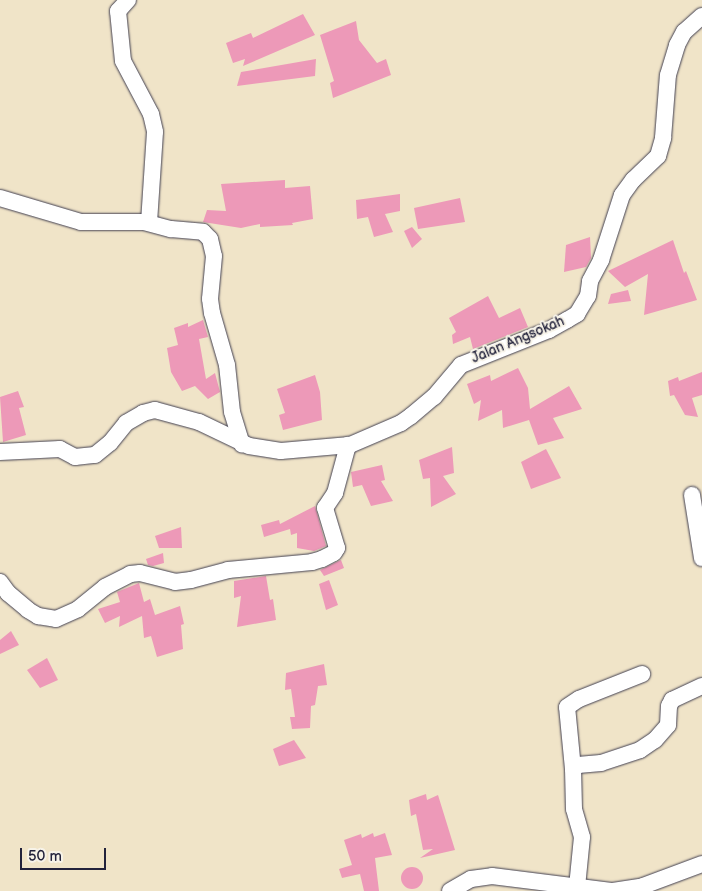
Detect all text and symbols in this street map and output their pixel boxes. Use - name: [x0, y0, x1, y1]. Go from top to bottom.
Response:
- street label: Jalan Angsokah: [469, 313, 567, 367]
- scale bar: [22, 838, 109, 870]
- text: 50 m: [28, 847, 62, 866]

